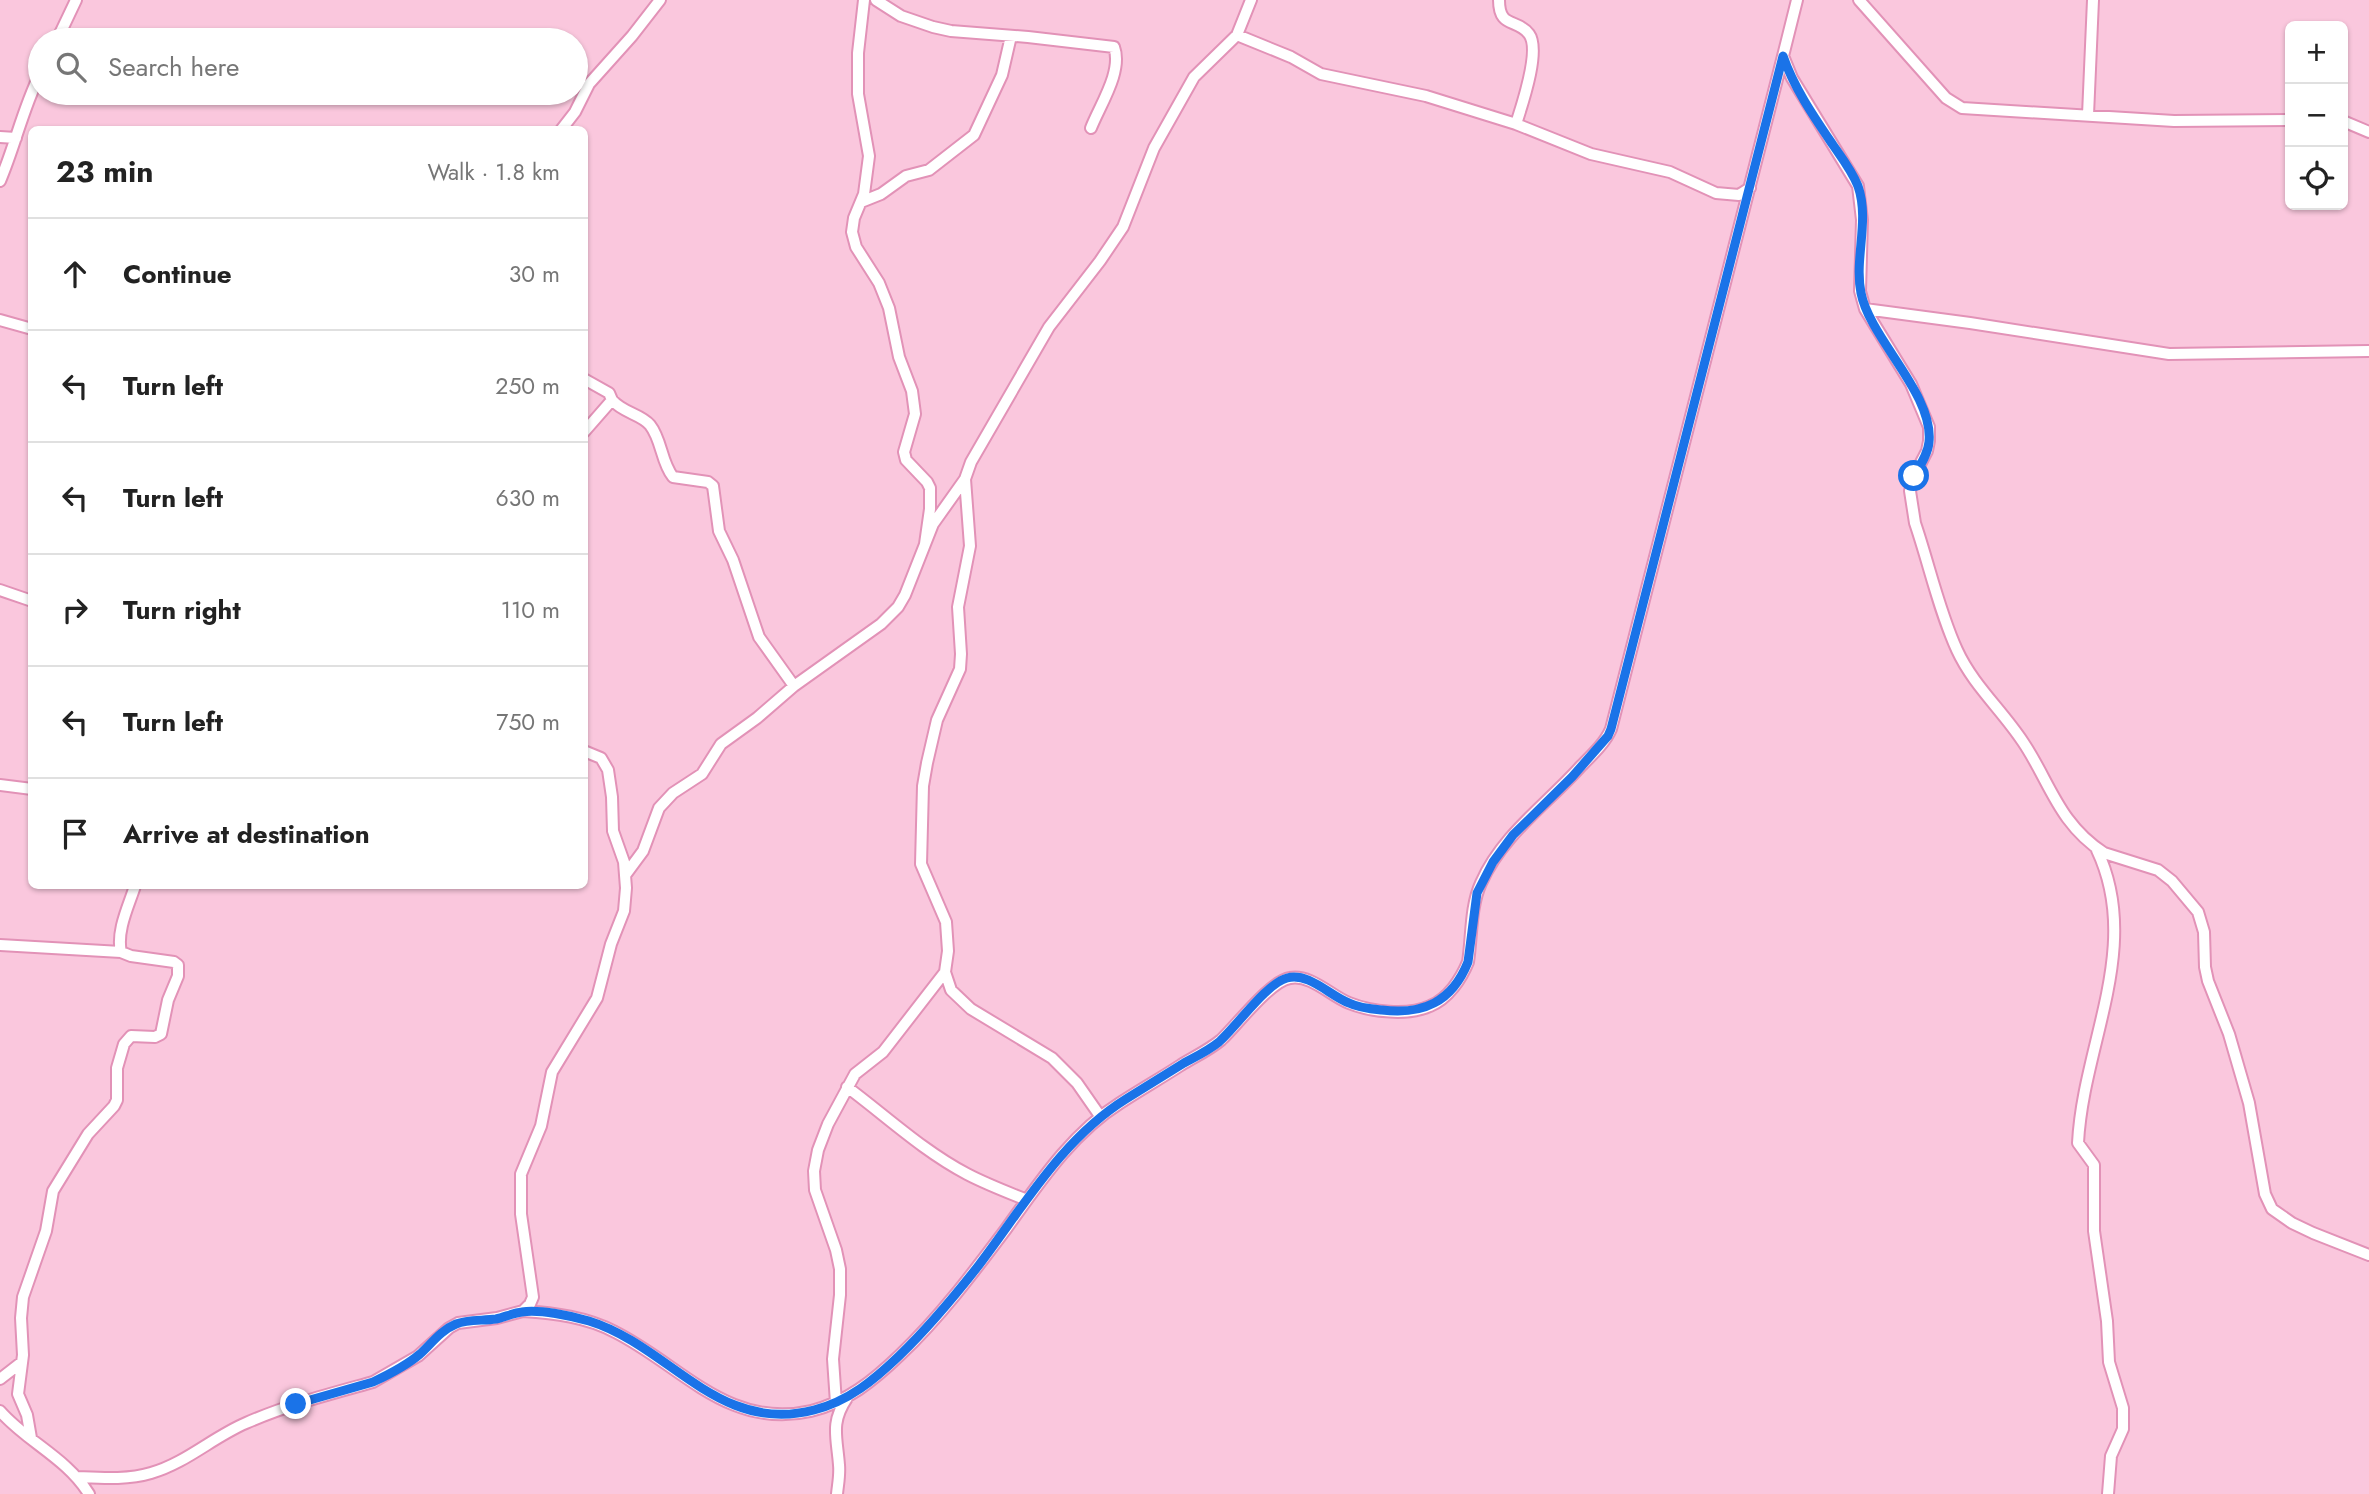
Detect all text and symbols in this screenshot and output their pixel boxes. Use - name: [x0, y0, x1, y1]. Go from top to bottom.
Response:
- map controls: [2285, 21, 2348, 210]
- button: +: [2285, 21, 2348, 84]
- search box: [28, 28, 588, 105]
- icon: search: [52, 48, 90, 86]
- text: Search here: [108, 48, 240, 86]
- button: −: [2285, 84, 2348, 147]
- button: locate: [2285, 147, 2348, 210]
- text: 23 min: [56, 150, 153, 193]
- text: Walk · 1.8 km: [428, 155, 560, 189]
- icon: ahead: [56, 255, 94, 293]
- text: Continue: [123, 255, 232, 293]
- text: 30 m: [509, 257, 560, 291]
- icon: left: [56, 367, 94, 405]
- text: Turn left: [123, 367, 223, 405]
- text: 250 m: [495, 369, 560, 403]
- route start: [1898, 460, 1929, 491]
- icon: left: [56, 479, 94, 517]
- text: Turn left: [123, 479, 223, 517]
- text: 630 m: [496, 481, 560, 515]
- icon: right: [56, 591, 94, 629]
- text: Turn right: [123, 591, 241, 629]
- text: 110 m: [501, 593, 560, 627]
- icon: left: [56, 703, 94, 741]
- text: Turn left: [123, 703, 223, 741]
- text: 750 m: [496, 705, 560, 739]
- icon: arrive: [56, 815, 94, 853]
- text: Arrive at destination: [123, 815, 370, 853]
- route end: [280, 1388, 311, 1419]

